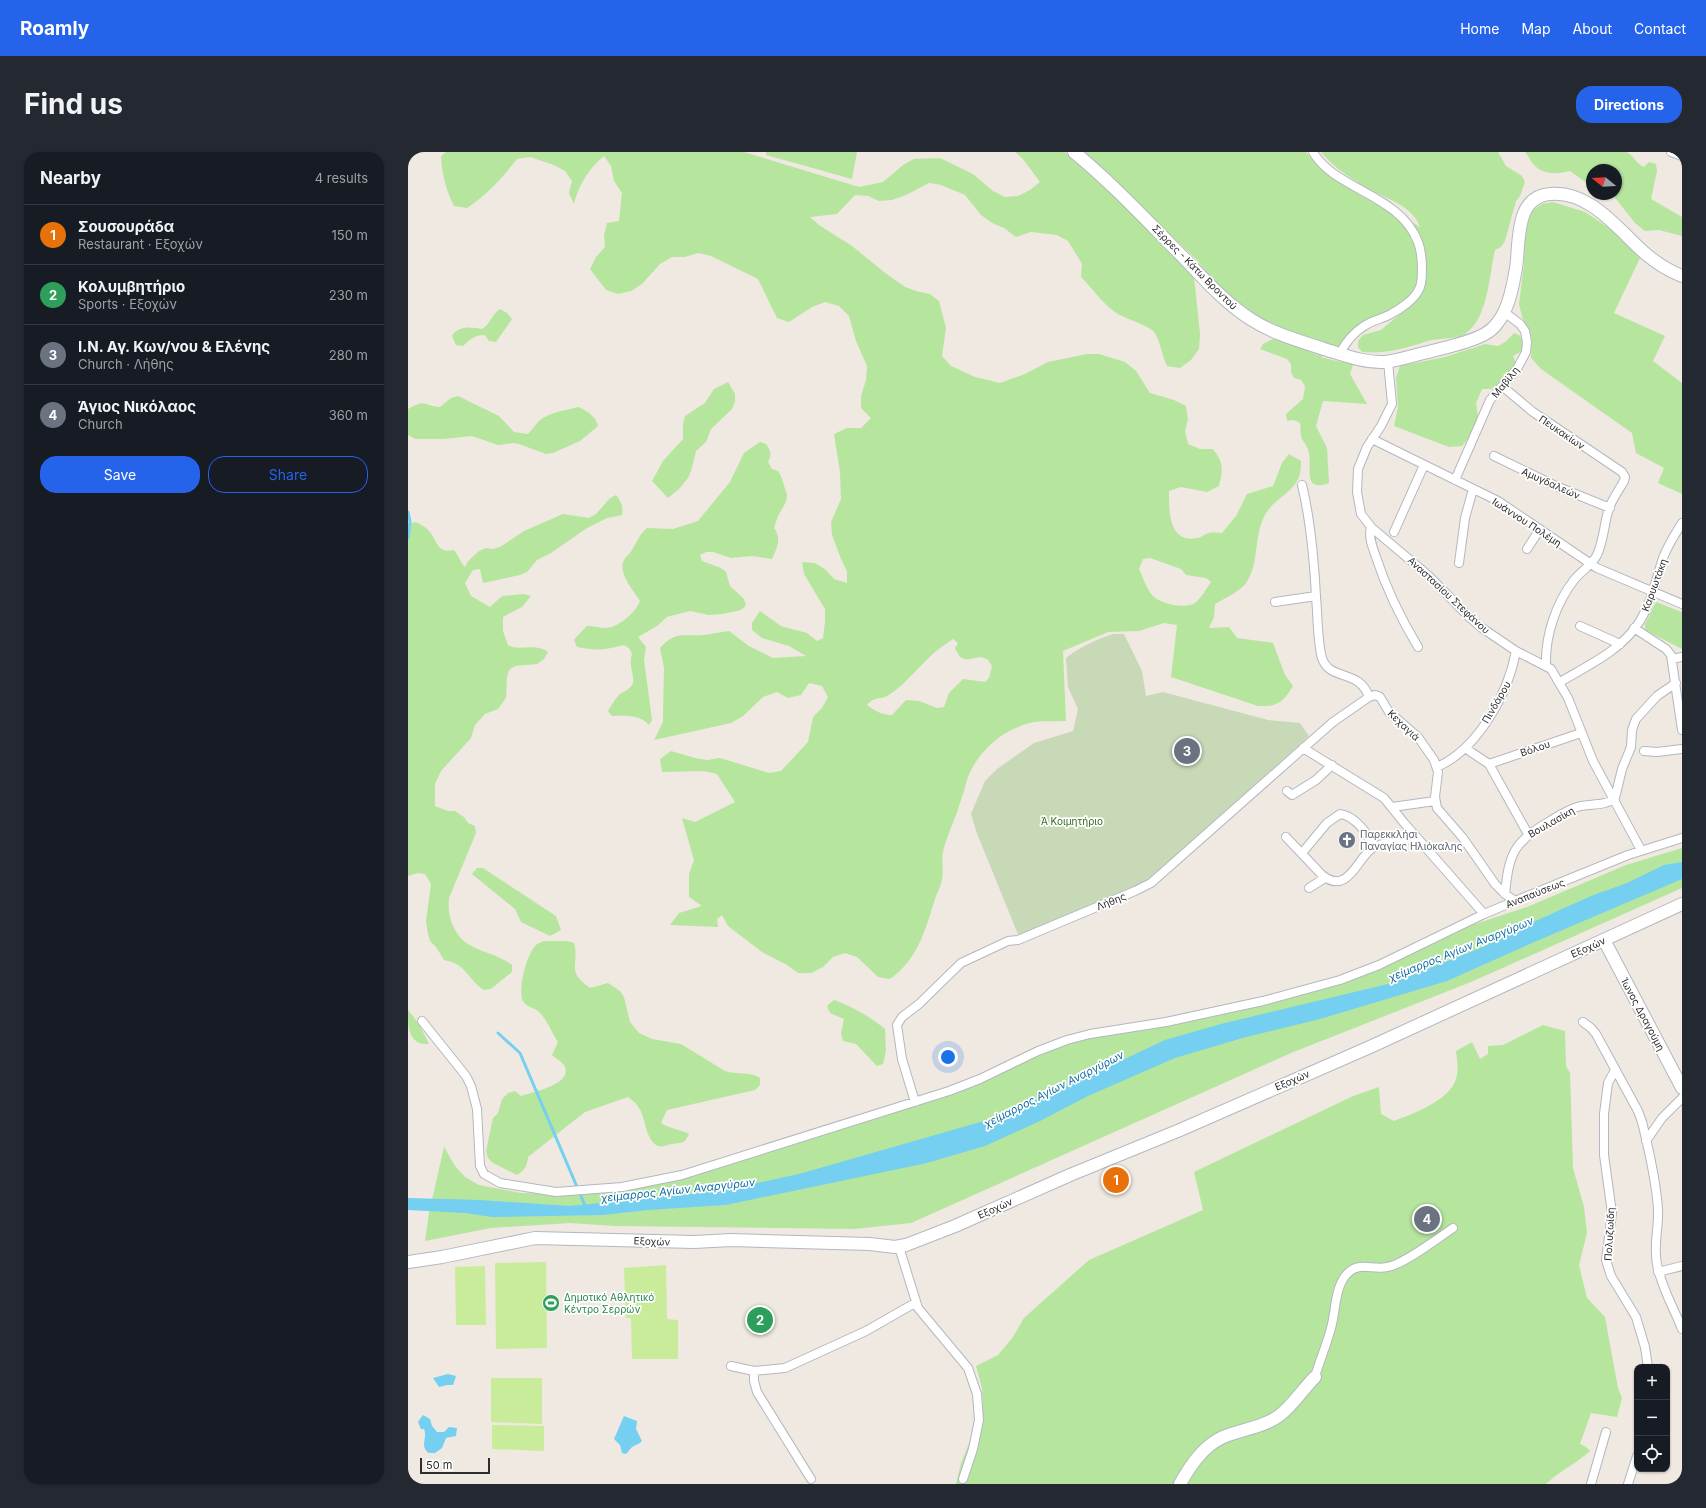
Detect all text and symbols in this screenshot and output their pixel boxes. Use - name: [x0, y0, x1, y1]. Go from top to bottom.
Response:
- text: Roamly: [20, 17, 89, 40]
- text: Home: [1460, 20, 1499, 37]
- text: Map: [1521, 20, 1551, 37]
- text: About: [1573, 20, 1612, 37]
- text: Contact: [1634, 20, 1686, 37]
- button: Directions: [1576, 86, 1682, 123]
- text: Find us: [24, 87, 123, 121]
- north arrow: [1586, 164, 1622, 200]
- text: Nearby: [40, 168, 101, 188]
- text: 4 results: [315, 170, 368, 186]
- text: Σουσουράδα: [78, 217, 174, 236]
- street label: Σέρρες - Κάτω Βροντού: [1150, 222, 1240, 312]
- text: 1: [50, 227, 56, 243]
- text: 150 m: [332, 227, 368, 243]
- text: Restaurant · Εξοχών: [78, 236, 203, 252]
- text: Κολυμβητήριο: [78, 277, 185, 296]
- text: 2: [49, 287, 57, 303]
- text: 230 m: [329, 287, 368, 303]
- text: Sports · Εξοχών: [78, 296, 177, 312]
- text: Ι.Ν. Αγ. Κων/νου & Ελένης: [78, 337, 270, 356]
- text: 3: [49, 347, 57, 363]
- text: 280 m: [329, 347, 368, 363]
- text: Church · Λήθης: [78, 356, 174, 372]
- street label: Μαβίλη: [1489, 364, 1522, 401]
- text: Άγιος Νικόλαος: [78, 397, 196, 416]
- text: 4: [49, 407, 57, 423]
- text: 360 m: [329, 407, 368, 423]
- street label: Πευκακίων: [1537, 412, 1587, 452]
- text: Church: [78, 416, 123, 432]
- button: Save: [40, 456, 200, 493]
- button: Share: [208, 456, 368, 493]
- street label: Αμυγδαλεών: [1520, 465, 1582, 501]
- street label: Ιωάννου Πολέμη: [1490, 495, 1564, 550]
- street label: Αναστασίου Στεφάνου: [1406, 554, 1492, 636]
- street label: Καρυωτάκη: [1639, 557, 1670, 613]
- street label: Πινδάρου: [1479, 679, 1513, 725]
- street label: Κεχαγιά: [1386, 707, 1423, 743]
- pin: 3: [1174, 736, 1200, 766]
- street label: Βόλου: [1518, 737, 1552, 759]
- street label: Βουλασίκη: [1526, 804, 1577, 841]
- park label: Ά Κοιμητήριο: [1041, 815, 1103, 828]
- place label: Παρεκκλήσι Παναγίας Ηλιόκαλης: [1360, 828, 1463, 853]
- church icon: Παρεκκλήσι Παναγίας Ηλιόκαλης: [1337, 830, 1357, 850]
- street label: Αναπαύσεως: [1504, 876, 1566, 910]
- street label: Λήθης: [1095, 890, 1128, 913]
- water label: χείμαρρος Αγίων Αναργύρων: [1386, 913, 1536, 985]
- street label: Εξοχών: [1569, 934, 1607, 960]
- street label: Ίωνος Δραγούμη: [1618, 975, 1667, 1053]
- your location: [938, 1047, 958, 1067]
- water label: χείμαρρος Αγίων Αναργύρων: [981, 1047, 1127, 1131]
- street label: Εξοχών: [1273, 1067, 1311, 1093]
- pin: 1: [1103, 1165, 1129, 1195]
- water label: χείμαρρος Αγίων Αναργύρων: [599, 1175, 756, 1205]
- street label: Εξοχών: [976, 1195, 1014, 1221]
- pin: 4: [1414, 1204, 1440, 1234]
- street label: Πολυζωίδη: [1602, 1207, 1617, 1261]
- street label: Εξοχών: [633, 1234, 671, 1248]
- place label: Δημοτικό Αθλητικό Κέντρο Σερρών: [564, 1291, 654, 1315]
- sports icon: Δημοτικό Αθλητικό Κέντρο Σερρών: [541, 1293, 561, 1313]
- pin: 2: [747, 1305, 773, 1335]
- map controls: [1634, 1364, 1670, 1472]
- button: +: [1634, 1364, 1670, 1400]
- button: −: [1634, 1400, 1670, 1436]
- button: locate: [1634, 1436, 1670, 1472]
- scale bar: [420, 1456, 490, 1475]
- text: 50 m: [426, 1458, 452, 1472]

